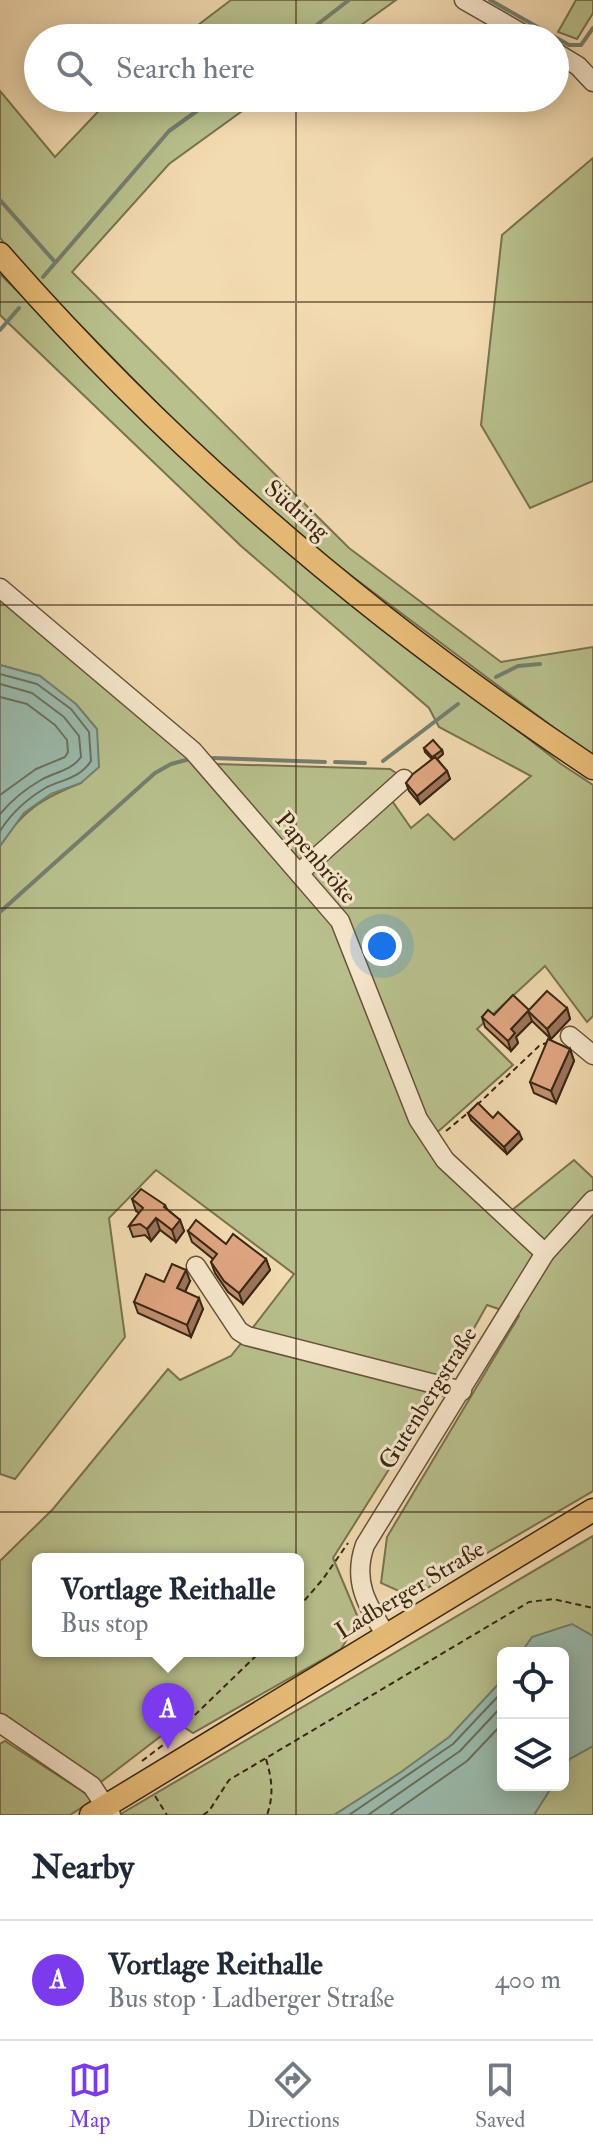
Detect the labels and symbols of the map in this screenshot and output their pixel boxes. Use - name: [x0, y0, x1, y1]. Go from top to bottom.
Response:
- street label: Südring: [258, 473, 337, 548]
- street label: Papenbröke: [268, 806, 364, 910]
- your location: [362, 926, 402, 966]
- street label: Gutenbergstraße: [372, 1321, 484, 1475]
- street label: Ladberger Straße: [330, 1533, 490, 1647]
- pin: A: [142, 1683, 194, 1749]

